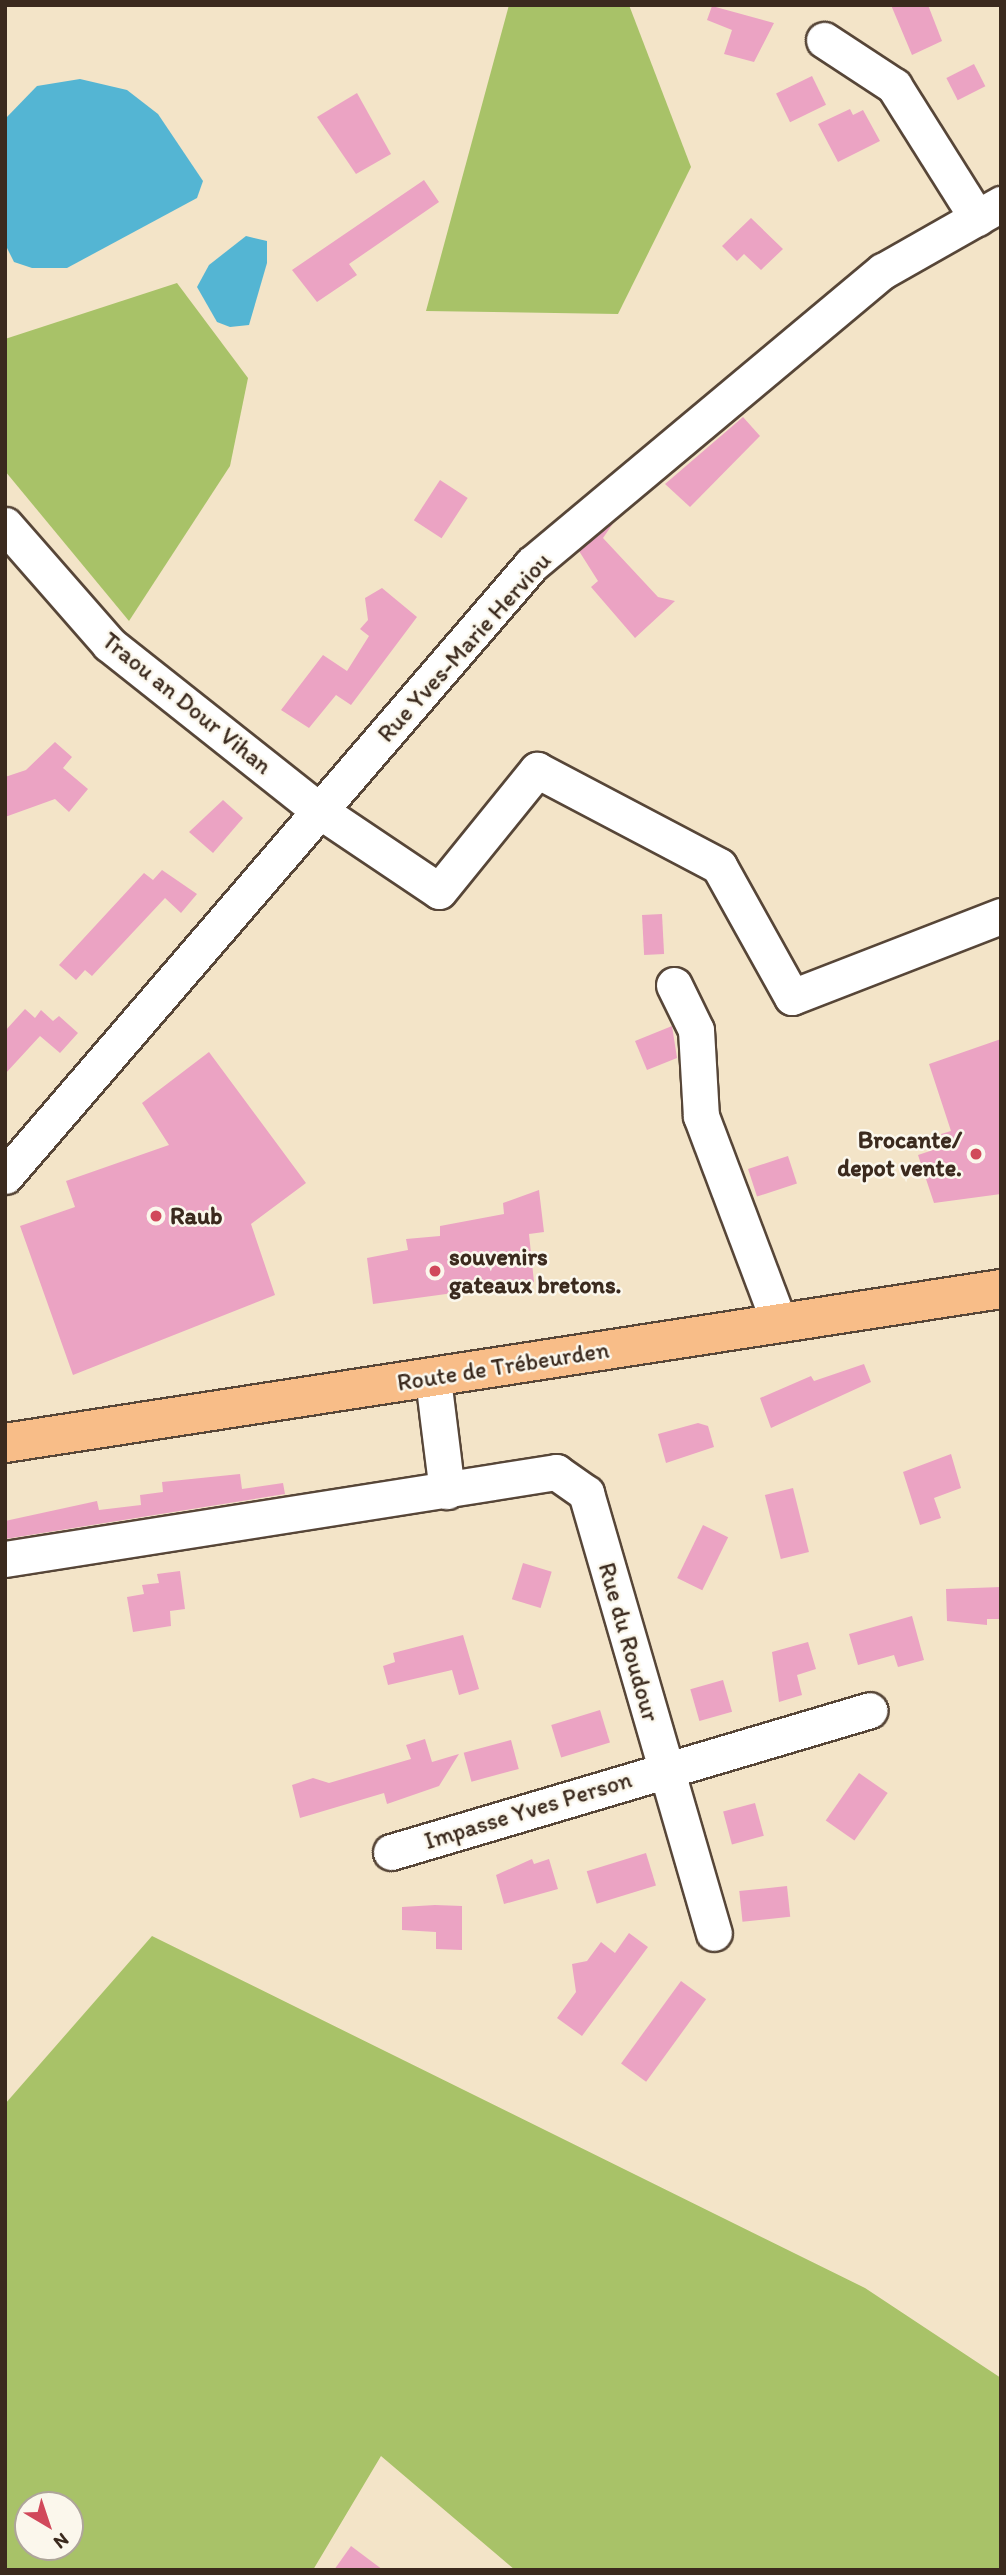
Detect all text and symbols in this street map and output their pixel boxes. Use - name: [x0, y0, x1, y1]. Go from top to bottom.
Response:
- street label: Rue Yves-Marie Herviou: [371, 546, 557, 748]
- street label: Traou an Dour Vihan: [96, 626, 278, 780]
- place label: Brocante/ depot vente.: [837, 1126, 962, 1182]
- marker: Brocante/ depot vente.: [968, 1146, 984, 1162]
- place label: Raub: [170, 1202, 223, 1230]
- marker: Raub: [148, 1208, 164, 1224]
- place label: souvenirs gateaux bretons.: [449, 1243, 622, 1299]
- marker: souvenirs gateaux bretons.: [427, 1263, 443, 1279]
- street label: Route de Trébeurden: [396, 1335, 610, 1397]
- street label: Rue du Roudour: [593, 1559, 665, 1725]
- street label: Impasse Yves Person: [421, 1765, 635, 1855]
- north arrow: [14, 2491, 84, 2561]
- text: N: [49, 2528, 73, 2554]

